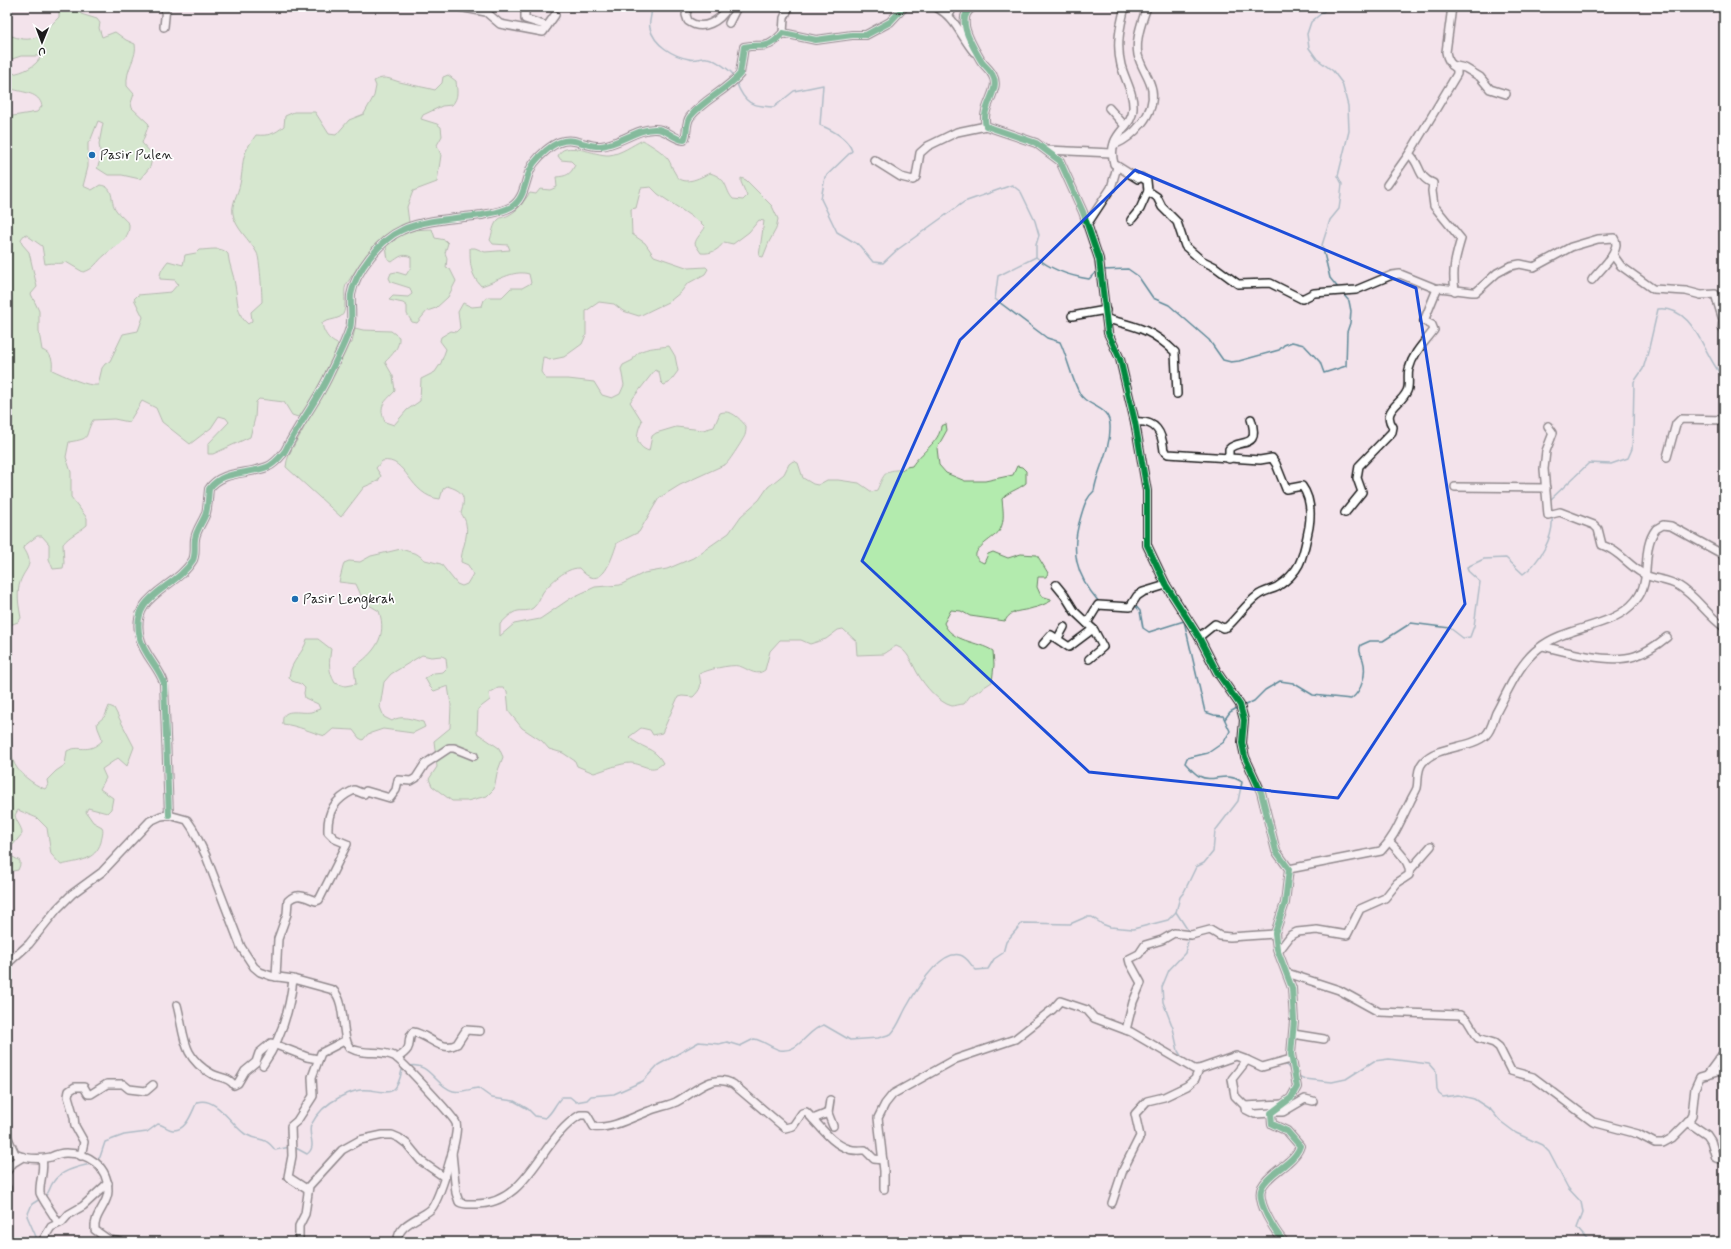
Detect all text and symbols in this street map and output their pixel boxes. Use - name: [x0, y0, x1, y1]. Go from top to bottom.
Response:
- north arrow: [22, 22, 62, 62]
- text: U: [38, 44, 46, 58]
- place label: Pasir Pulen: [100, 146, 173, 164]
- marker: Pasir Pulen: [87, 150, 97, 160]
- place label: Pasir Lengkrah: [303, 590, 395, 609]
- marker: Pasir Lengkrah: [290, 594, 300, 604]

